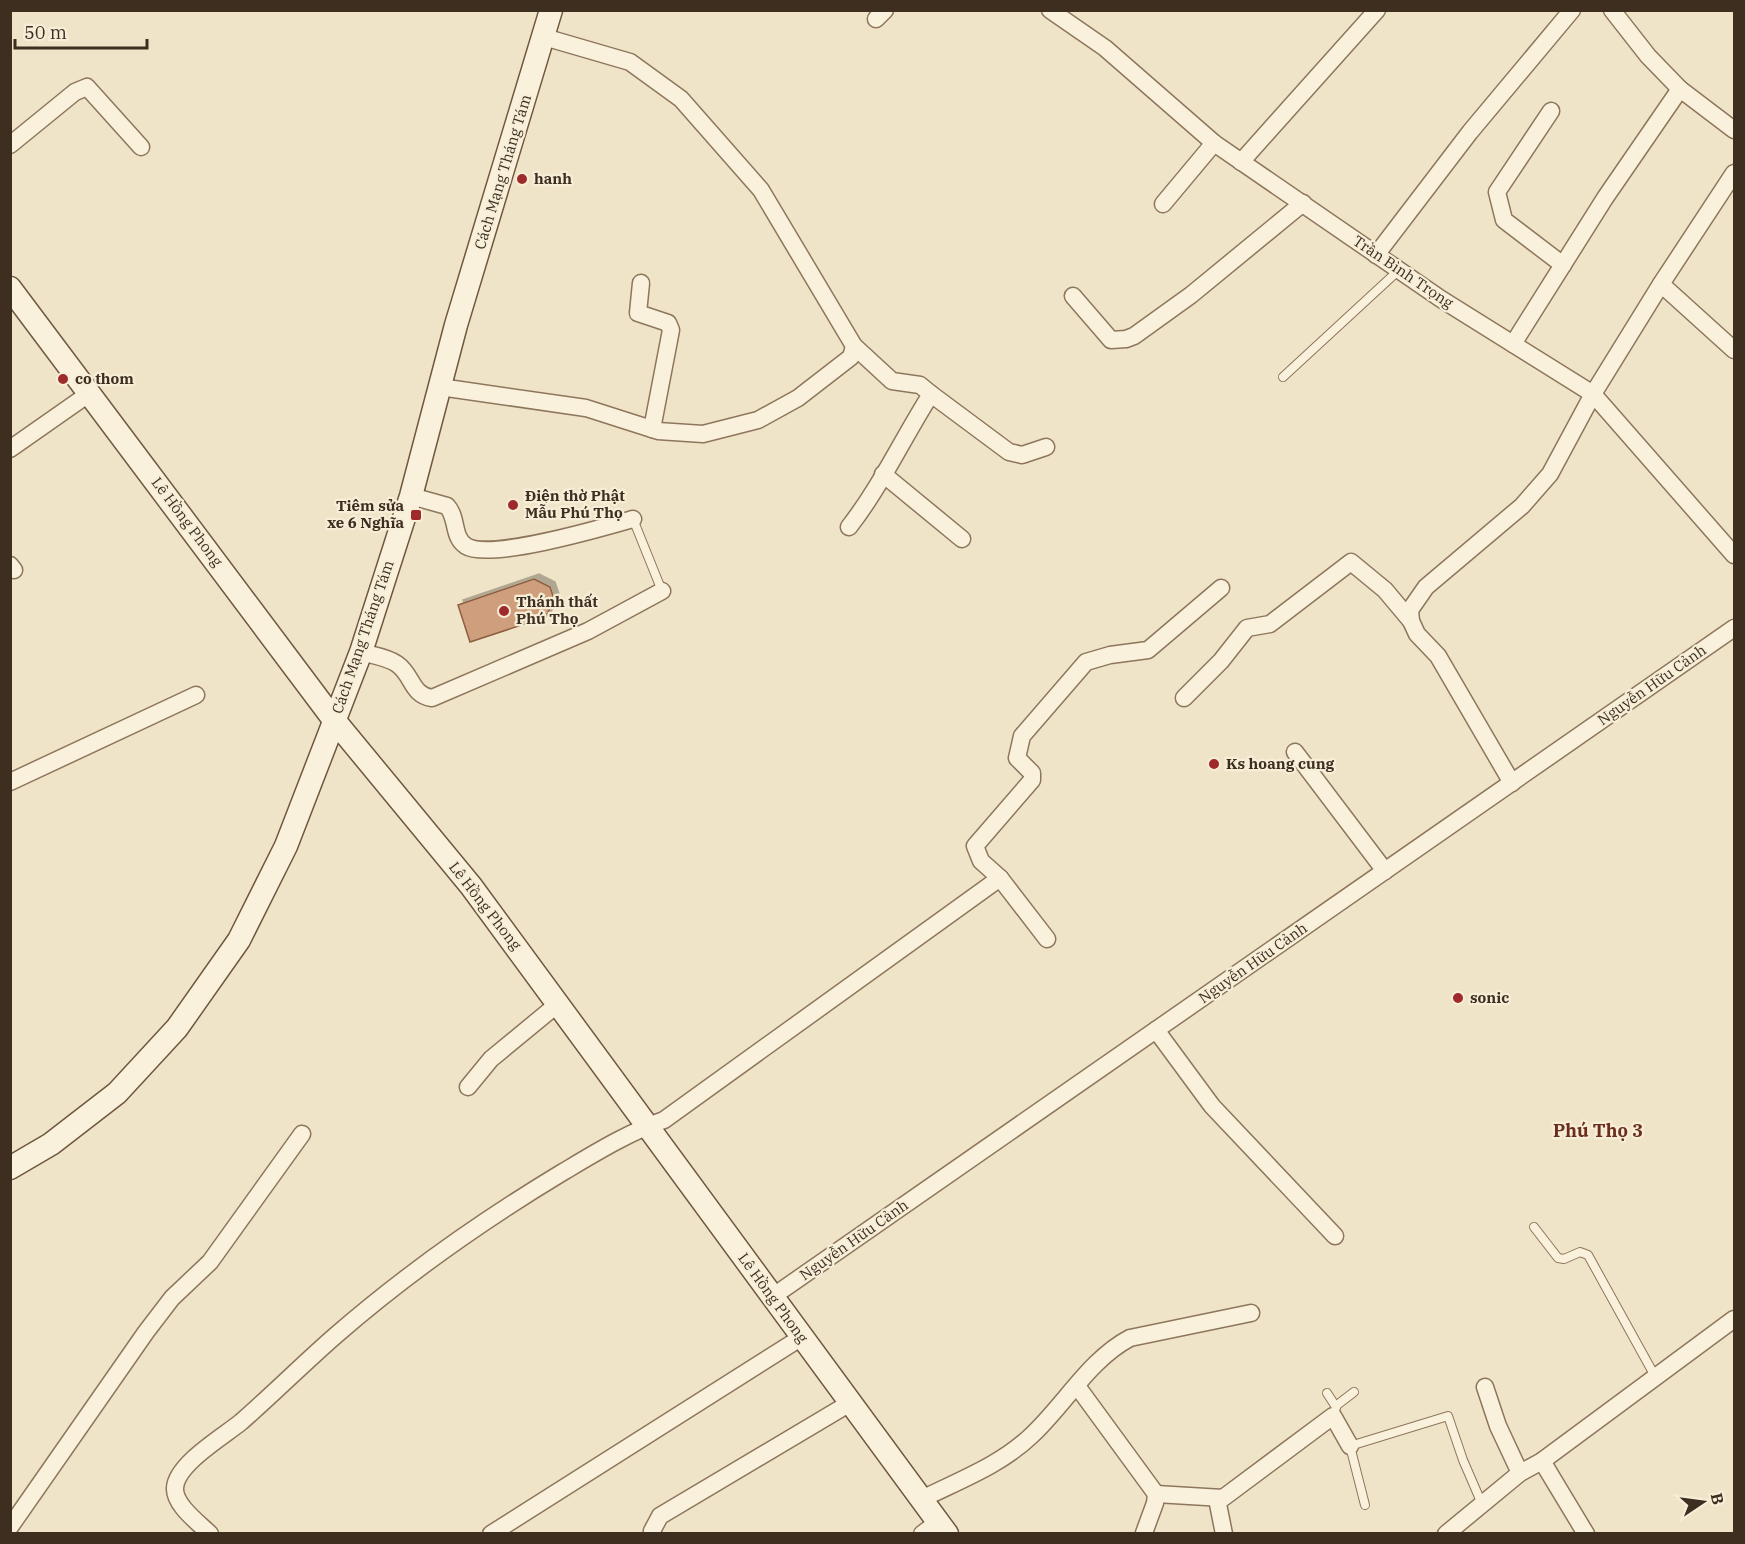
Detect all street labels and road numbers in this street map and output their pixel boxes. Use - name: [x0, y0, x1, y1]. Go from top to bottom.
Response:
- street label: Cách Mạng Tháng Tám: [470, 92, 535, 252]
- street label: Trần Bình Trọng: [1349, 231, 1457, 312]
- street label: Lê Hồng Phong: [148, 473, 227, 570]
- street label: Cách Mạng Tháng Tám: [327, 558, 398, 716]
- street label: Nguyễn Hữu Cảnh: [1594, 640, 1710, 729]
- street label: Lê Hồng Phong: [445, 858, 526, 954]
- street label: Nguyễn Hữu Cảnh: [1195, 918, 1311, 1007]
- street label: Nguyễn Hữu Cảnh: [796, 1195, 912, 1284]
- street label: Lê Hồng Phong: [734, 1249, 812, 1347]

